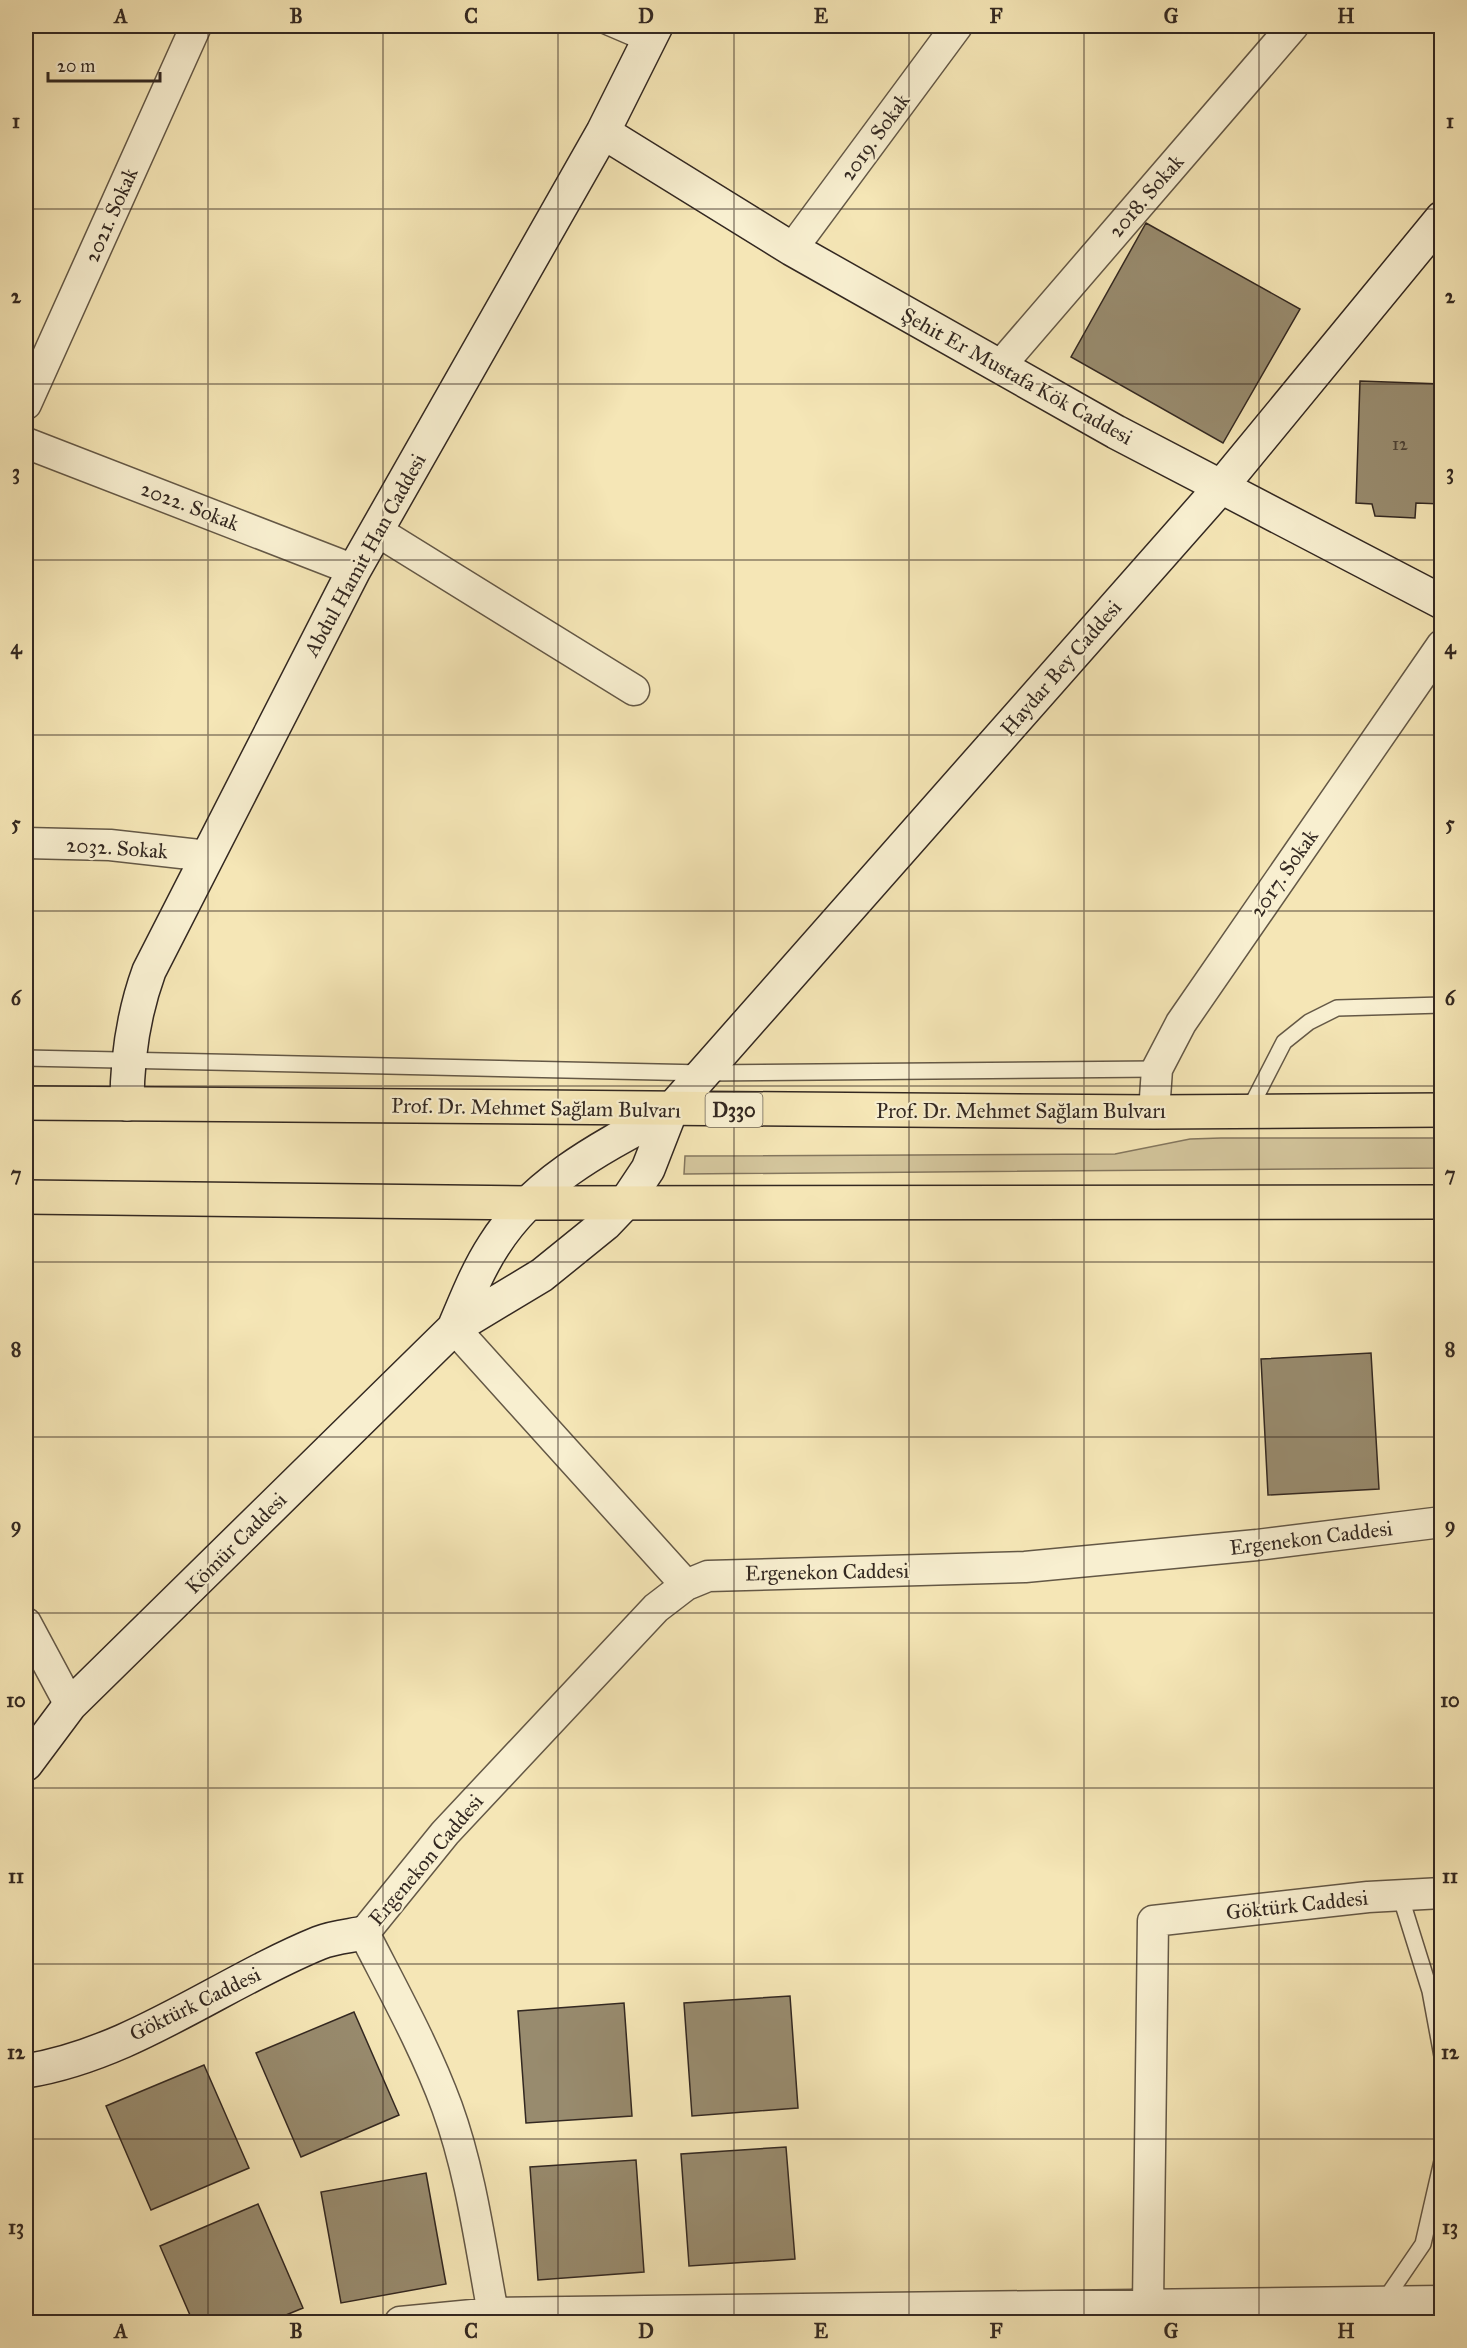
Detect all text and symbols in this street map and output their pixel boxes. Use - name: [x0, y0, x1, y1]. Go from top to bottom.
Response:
- text: A: [112, 4, 128, 28]
- text: B: [289, 4, 303, 28]
- text: C: [464, 4, 478, 28]
- text: D: [638, 4, 654, 28]
- text: E: [814, 4, 829, 28]
- text: F: [989, 4, 1003, 28]
- text: G: [1164, 4, 1179, 28]
- text: H: [1337, 4, 1355, 28]
- scale bar: [48, 45, 160, 83]
- text: 20 m: [57, 55, 95, 77]
- street label: 2019. Sokak: [835, 88, 916, 186]
- text: 1: [12, 109, 20, 133]
- text: 1: [1446, 109, 1454, 133]
- street label: 2018. Sokak: [1103, 149, 1189, 243]
- street label: 2021. Sokak: [79, 163, 144, 267]
- text: 2: [11, 284, 22, 308]
- text: 2: [1445, 284, 1456, 308]
- street label: Şehit Er Mustafa Kök Caddesi: [897, 301, 1137, 451]
- house number: 12: [1392, 433, 1408, 455]
- street label: Abdul Hamit Han Caddesi: [298, 449, 432, 662]
- text: 3: [12, 460, 20, 485]
- text: 3: [1446, 460, 1454, 485]
- street label: 2022. Sokak: [137, 475, 243, 537]
- street label: Haydar Bey Caddesi: [995, 595, 1127, 741]
- text: 4: [10, 635, 22, 660]
- text: 4: [1444, 635, 1456, 660]
- text: 5: [11, 811, 21, 835]
- text: 5: [1445, 811, 1455, 835]
- street label: 2017. Sokak: [1244, 824, 1324, 922]
- street label: 2032. Sokak: [65, 831, 169, 865]
- text: 6: [11, 986, 23, 1010]
- text: 6: [1445, 986, 1457, 1010]
- street label: Prof. Dr. Mehmet Sağlam Bulvarı: [391, 1092, 681, 1124]
- road number: D330: [706, 1093, 762, 1127]
- street label: Prof. Dr. Mehmet Sağlam Bulvarı: [876, 1098, 1166, 1124]
- text: 7: [11, 1162, 22, 1186]
- text: 7: [1445, 1162, 1456, 1186]
- text: 8: [11, 1337, 21, 1361]
- text: 8: [1445, 1337, 1455, 1361]
- street label: Kömür Caddesi: [180, 1487, 292, 1599]
- text: 9: [11, 1513, 21, 1538]
- text: 9: [1445, 1513, 1455, 1538]
- street label: Ergenekon Caddesi: [1228, 1515, 1394, 1561]
- street label: Ergenekon Caddesi: [745, 1558, 909, 1586]
- text: 10: [6, 1688, 26, 1712]
- text: 10: [1440, 1688, 1460, 1712]
- street label: Ergenekon Caddesi: [363, 1789, 489, 1931]
- text: 11: [8, 1864, 24, 1888]
- text: 11: [1442, 1864, 1458, 1888]
- street label: Göktürk Caddesi: [1225, 1885, 1370, 1925]
- street label: Göktürk Caddesi: [125, 1961, 265, 2047]
- text: 12: [7, 2040, 26, 2064]
- text: 12: [1441, 2040, 1460, 2064]
- text: 13: [8, 2215, 24, 2240]
- text: 13: [1442, 2215, 1458, 2240]
- text: A: [112, 2319, 128, 2343]
- text: B: [289, 2319, 303, 2343]
- text: C: [464, 2319, 478, 2343]
- text: D: [638, 2319, 654, 2343]
- text: E: [814, 2319, 829, 2343]
- text: F: [989, 2319, 1003, 2343]
- text: G: [1164, 2319, 1179, 2343]
- text: H: [1337, 2319, 1355, 2343]

